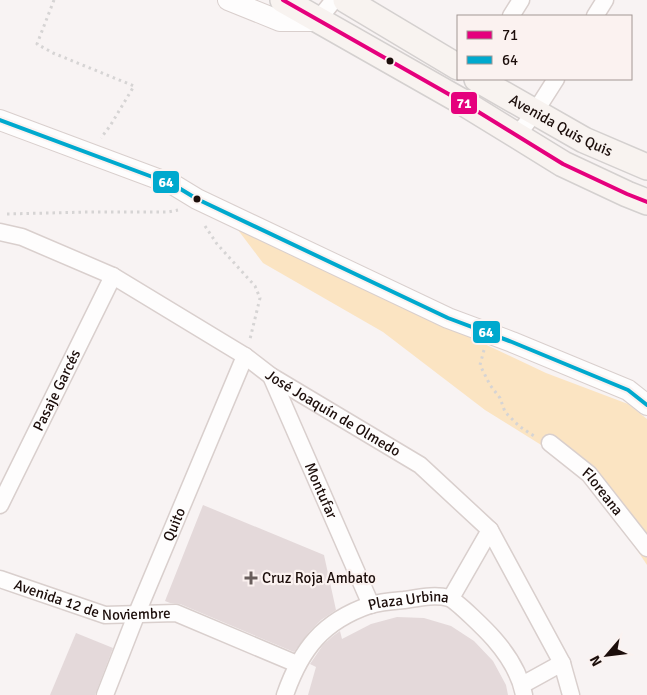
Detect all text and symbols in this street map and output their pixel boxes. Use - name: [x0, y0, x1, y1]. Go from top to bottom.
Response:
- legend: [457, 15, 632, 80]
- text: 71: [502, 26, 518, 44]
- text: 64: [502, 51, 518, 69]
- unlabelled marker: [385, 56, 395, 66]
- street label: Avenida Quis Quis: [506, 90, 616, 160]
- line badge: 71: [450, 91, 478, 115]
- text: 71: [456, 95, 472, 112]
- line badge: 64: [152, 170, 180, 194]
- text: 64: [158, 174, 174, 191]
- unlabelled marker: [192, 194, 202, 204]
- line badge: 64: [472, 320, 501, 344]
- text: 64: [478, 324, 494, 341]
- street label: Pasaje Garcés: [29, 346, 85, 434]
- street label: José Joaquín de Olmedo: [262, 366, 404, 460]
- street label: Montufar: [301, 460, 341, 522]
- street label: Floreana: [579, 463, 627, 519]
- street label: Quito: [159, 505, 189, 544]
- place label: Cruz Roja Ambato: [262, 569, 376, 587]
- marker: Cruz Roja Ambato: [244, 571, 258, 585]
- street label: Avenida 12 de Noviembre: [12, 575, 171, 624]
- street label: Plaza Urbina: [366, 587, 451, 614]
- north arrow: [582, 630, 632, 680]
- text: N: [586, 653, 606, 669]

